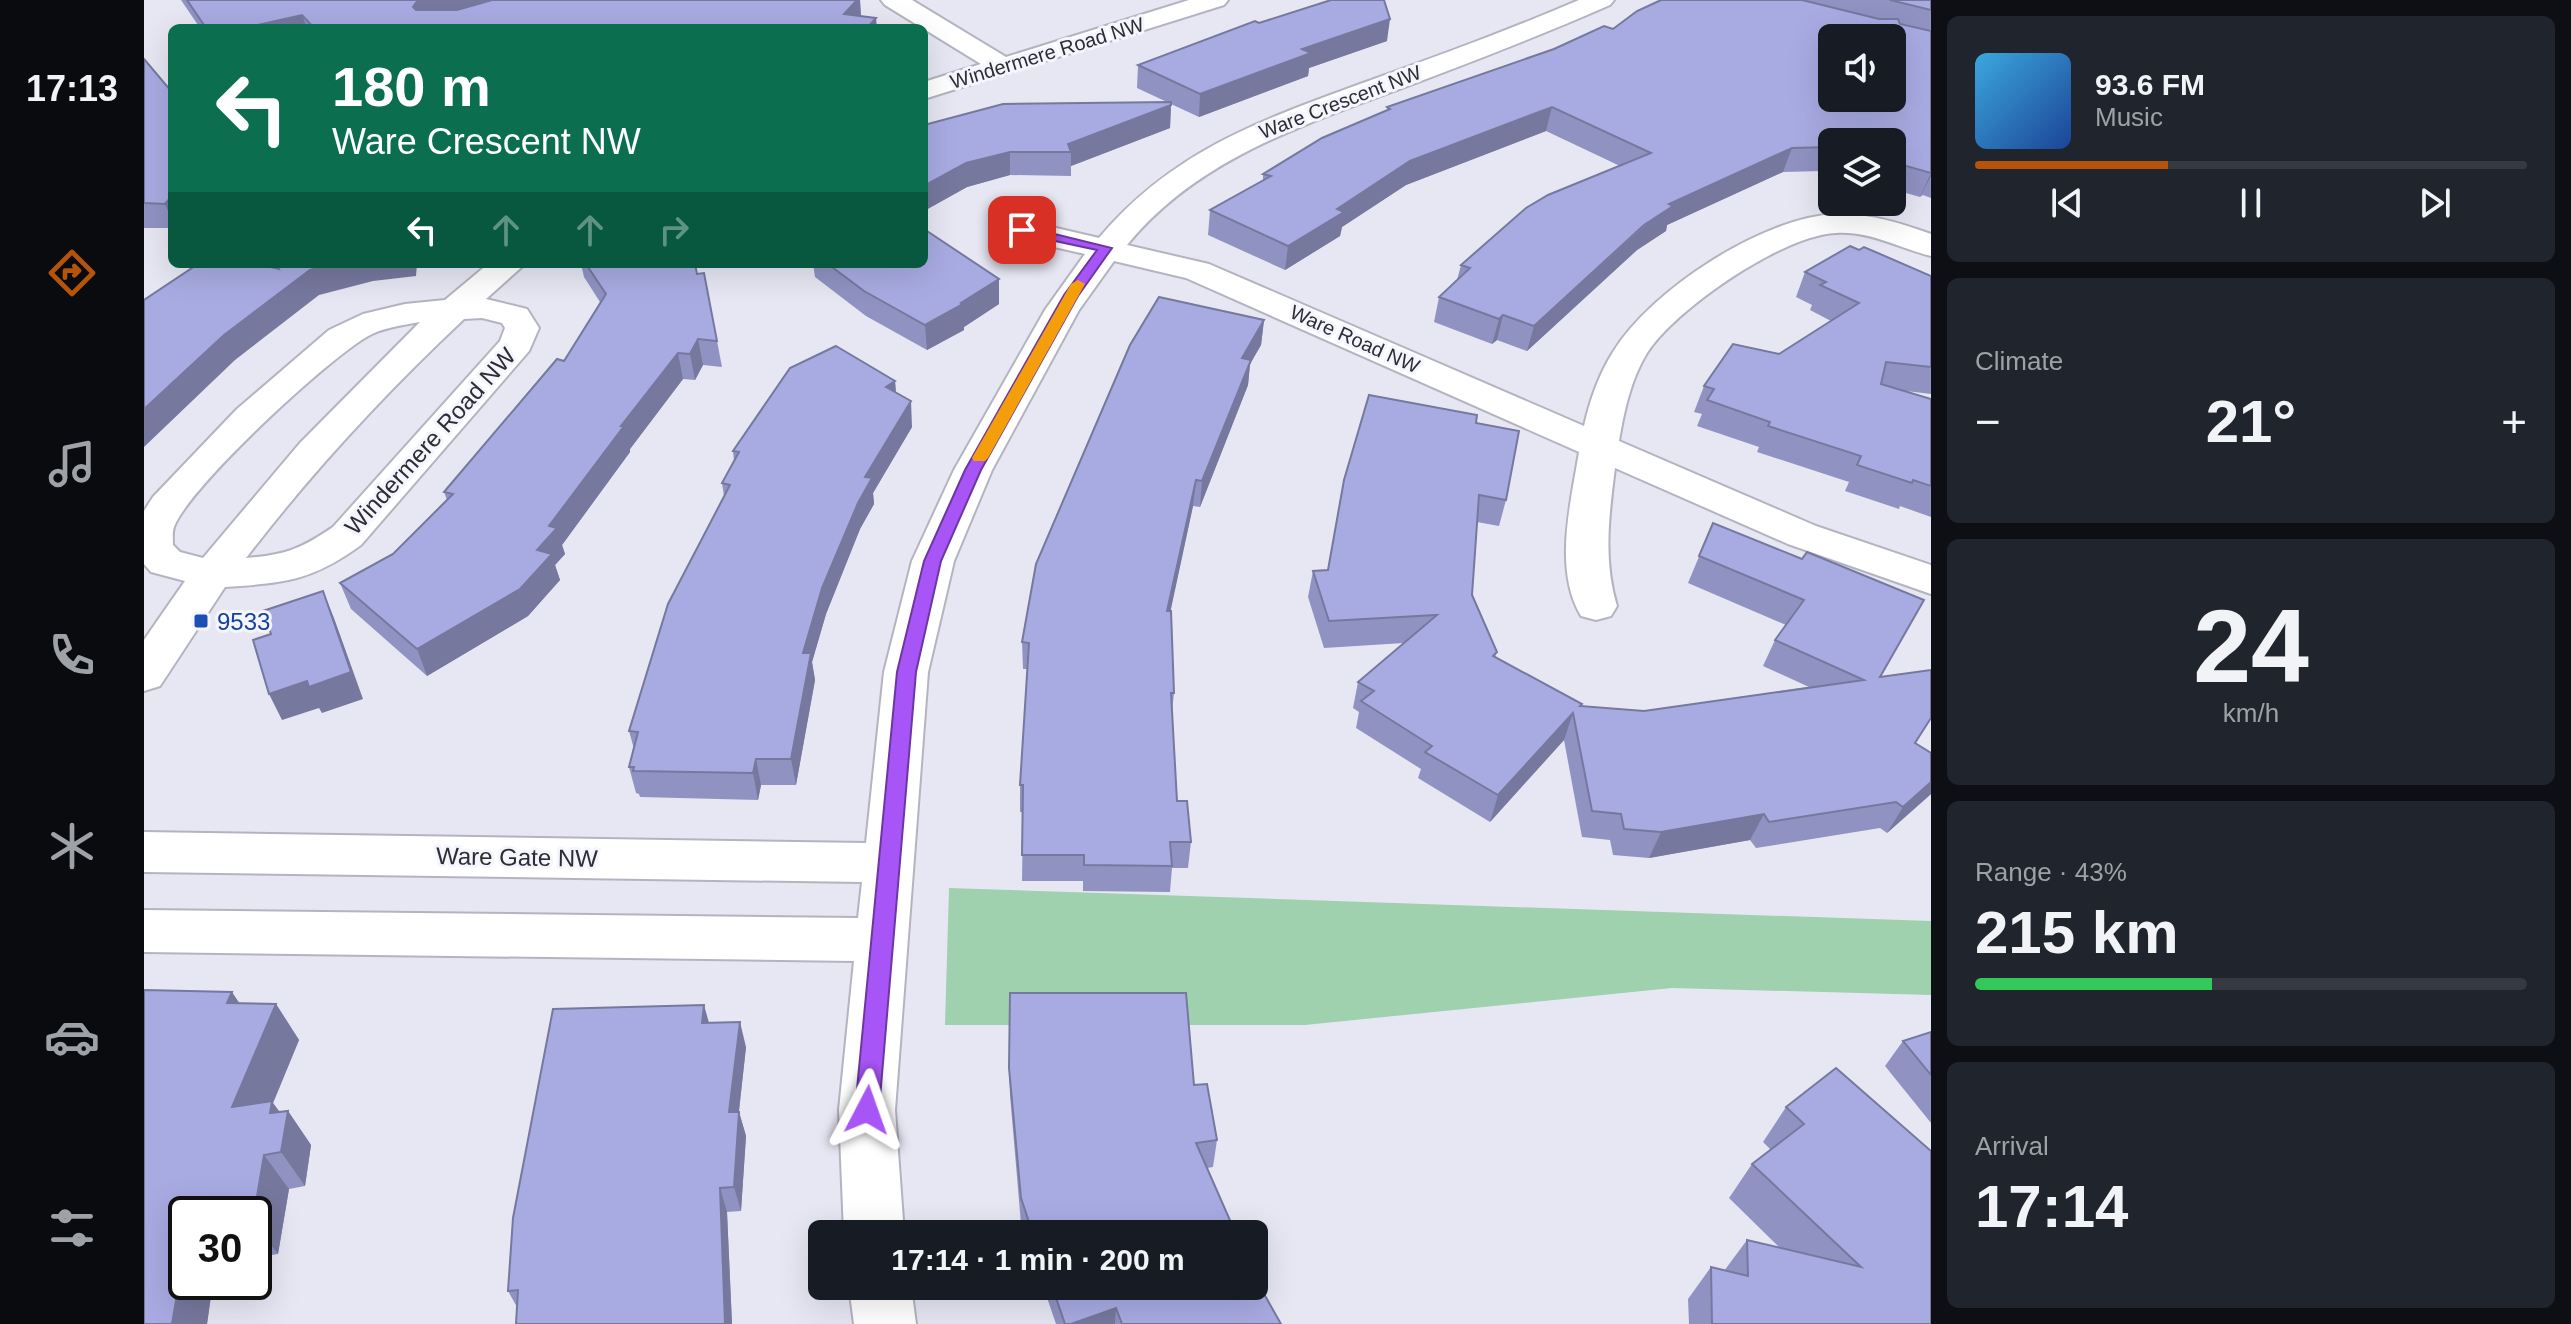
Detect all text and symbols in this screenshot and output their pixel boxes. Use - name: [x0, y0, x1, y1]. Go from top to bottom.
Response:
- street label: Windermere Road NW: [948, 13, 1147, 93]
- map controls: [1818, 24, 1906, 216]
- button: sound: [1818, 24, 1906, 112]
- text: 180 m: [332, 55, 491, 118]
- icon: left: [200, 56, 304, 160]
- street label: Ware Crescent NW: [1256, 61, 1424, 143]
- text: 17:13: [26, 68, 118, 109]
- text: 93.6 FM: [2095, 68, 2205, 101]
- text: Music: [2095, 102, 2163, 132]
- text: Ware Crescent NW: [332, 121, 641, 162]
- button: layers: [1818, 128, 1906, 216]
- icon: previous: [2045, 181, 2089, 225]
- icon: pause: [2229, 181, 2273, 225]
- icon: next: [2413, 181, 2457, 225]
- pin: [988, 196, 1056, 264]
- icon: left: [400, 208, 444, 252]
- icon: ahead: [484, 208, 528, 252]
- icon: ahead: [568, 208, 612, 252]
- icon: right: [652, 208, 696, 252]
- icon: arrive: [1000, 208, 1044, 252]
- icon: directions: [44, 245, 100, 301]
- street label: Ware Road NW: [1287, 301, 1423, 377]
- street label: Windermere Road NW: [339, 342, 521, 540]
- text: Climate: [1975, 346, 2063, 376]
- text: 21°: [2206, 388, 2296, 455]
- text: −: [1975, 397, 2001, 446]
- text: +: [2501, 397, 2527, 446]
- icon: music: [44, 436, 100, 492]
- text: 24: [2193, 588, 2309, 704]
- place label: 9533: [217, 608, 270, 635]
- marker: 9533: [192, 612, 210, 630]
- icon: phone: [44, 627, 100, 683]
- text: km/h: [2223, 698, 2279, 728]
- icon: climate: [44, 818, 100, 874]
- street label: Ware Gate NW: [436, 842, 598, 872]
- text: Range · 43%: [1975, 857, 2127, 887]
- text: 215 km: [1975, 899, 2179, 966]
- icon: car: [44, 1009, 100, 1065]
- position arrow: [825, 1068, 909, 1152]
- text: Arrival: [1975, 1131, 2049, 1161]
- text: 17:14: [1975, 1173, 2128, 1240]
- speed limit sign: 30: [168, 1196, 272, 1300]
- icon: filters: [44, 1200, 100, 1256]
- text: 17:14 · 1 min · 200 m: [891, 1243, 1185, 1276]

